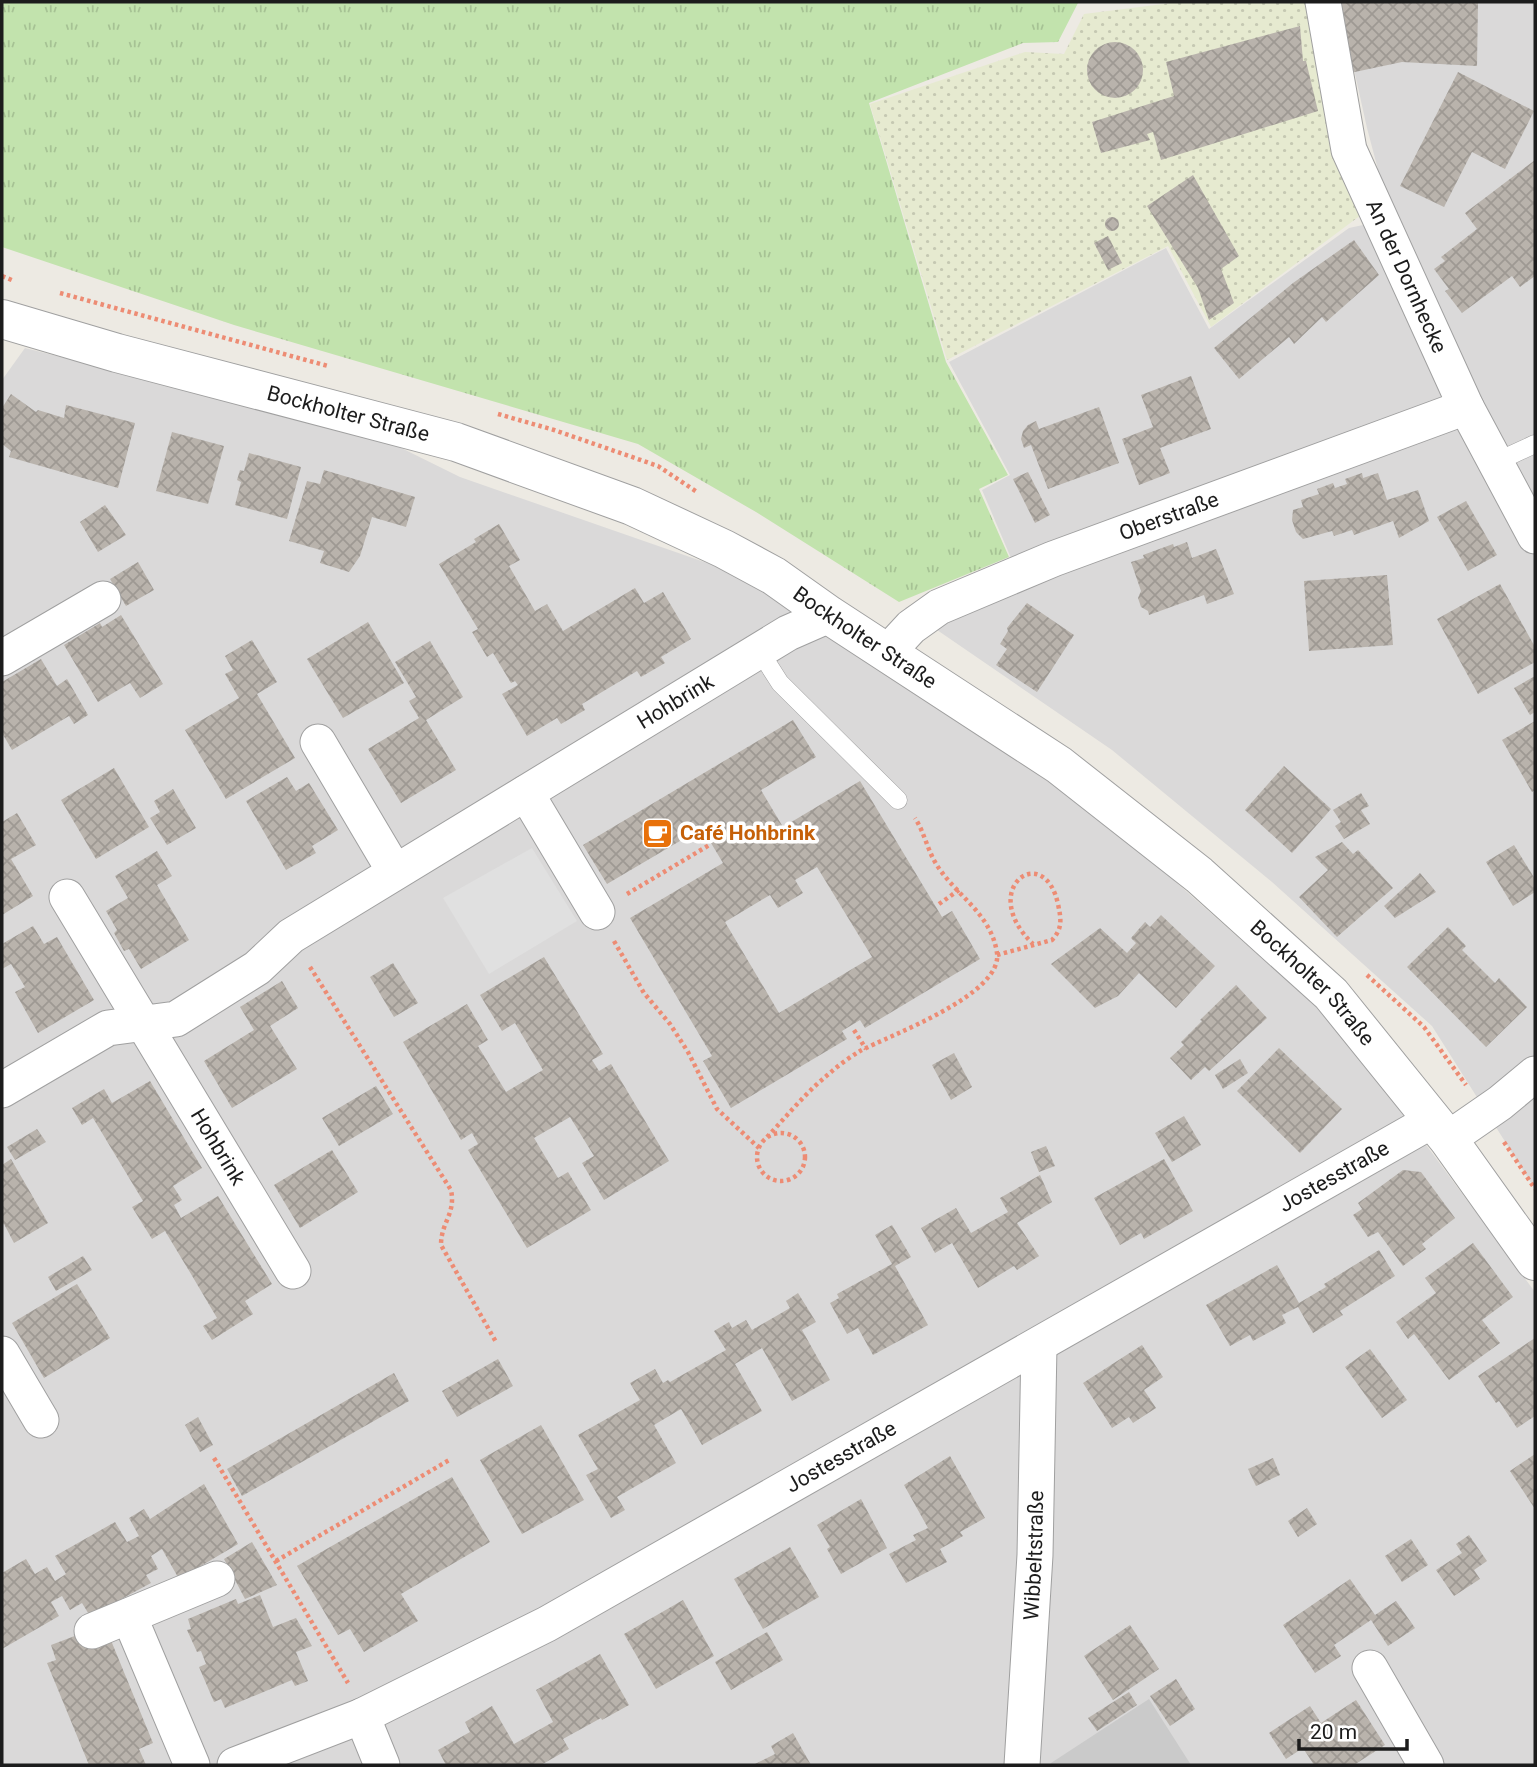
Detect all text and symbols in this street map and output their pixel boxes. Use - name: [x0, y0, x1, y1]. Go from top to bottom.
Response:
- street label: An der Dornhecke: [1361, 196, 1452, 357]
- street label: Bockholter Straße: [264, 381, 432, 447]
- street label: Oberstraße: [1116, 487, 1222, 546]
- street label: Bockholter Straße: [789, 582, 941, 694]
- street label: Hohbrink: [633, 669, 718, 734]
- cafe icon: Café Hohbrink: [640, 816, 674, 850]
- place label: Café Hohbrink: [680, 821, 816, 845]
- street label: Bockholter Straße: [1246, 915, 1380, 1050]
- street label: Hohbrink: [186, 1104, 250, 1190]
- street label: Jostesstraße: [1275, 1136, 1393, 1217]
- street label: Jostesstraße: [782, 1416, 900, 1498]
- street label: Wibbeltstraße: [1019, 1490, 1048, 1621]
- scale bar: [1299, 1708, 1408, 1752]
- text: 20 m: [1310, 1720, 1357, 1744]

